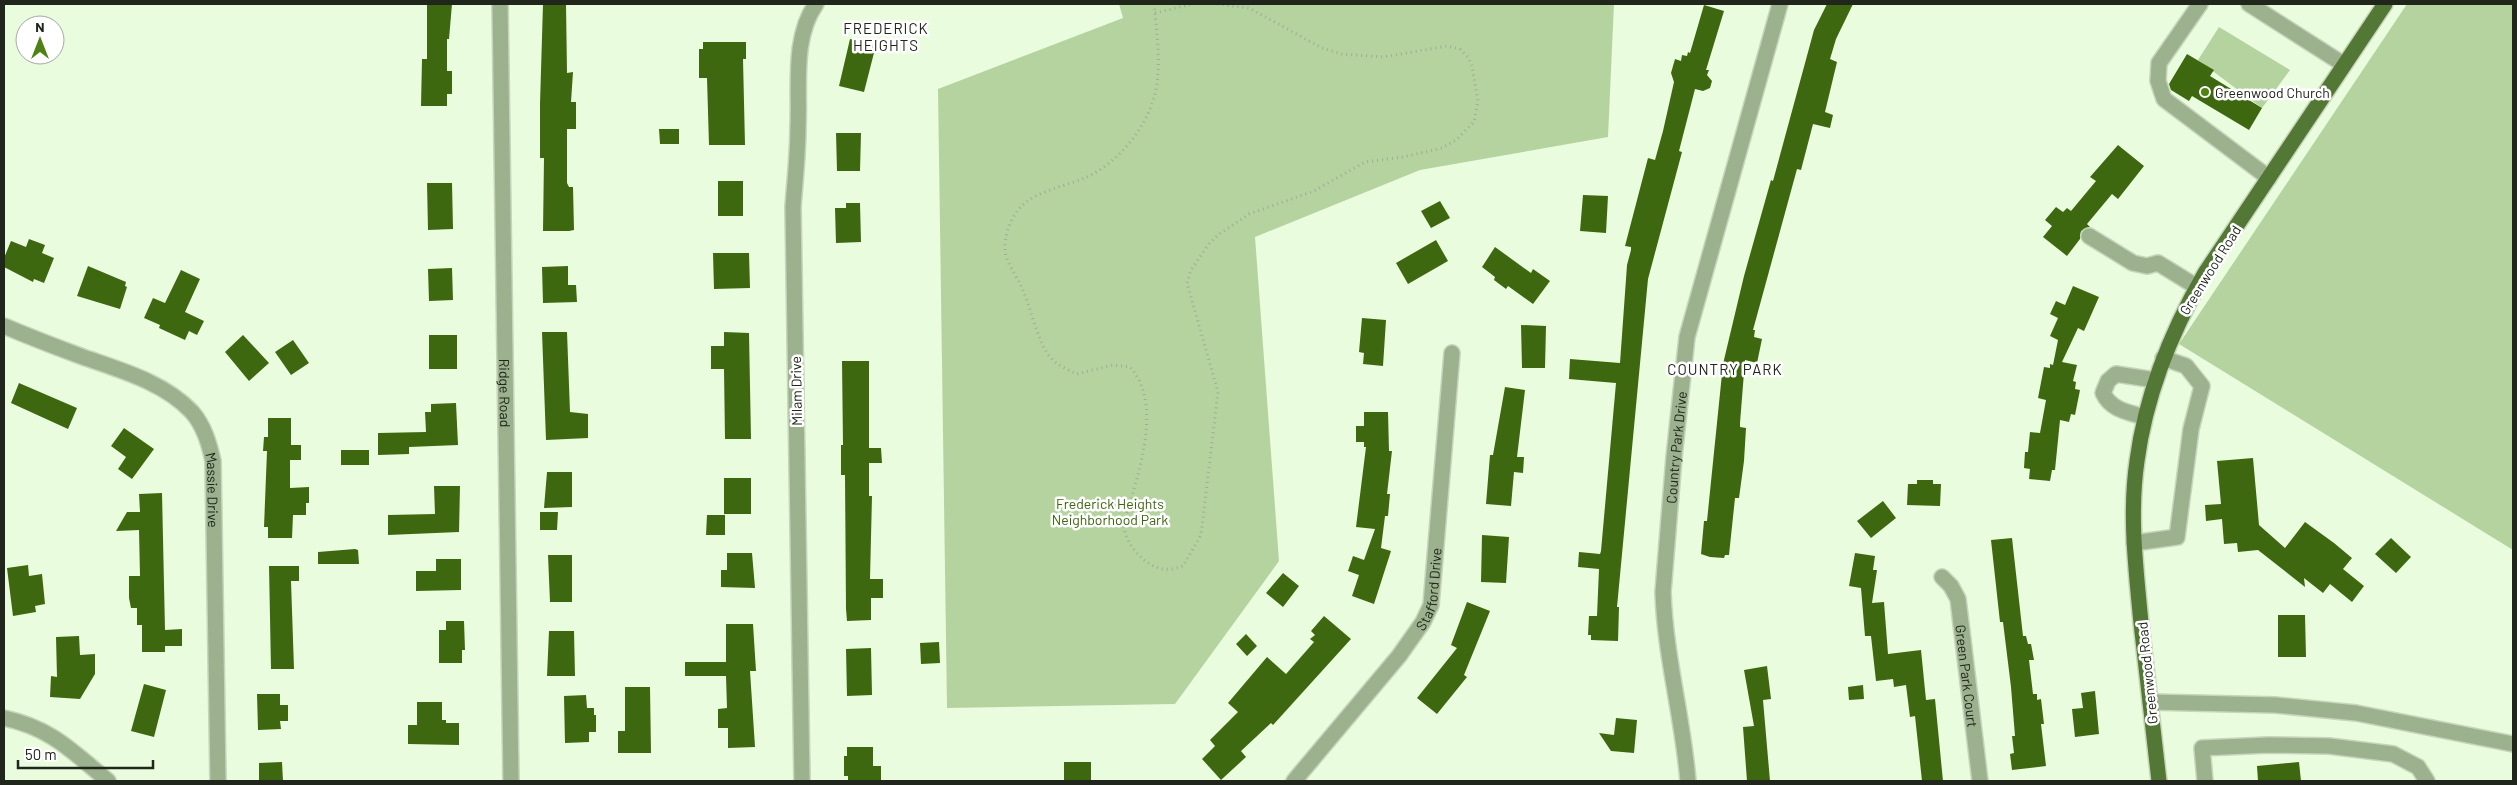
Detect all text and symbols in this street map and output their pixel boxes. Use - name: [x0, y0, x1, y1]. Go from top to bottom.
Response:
- north arrow: [15, 15, 65, 65]
- text: N: [35, 18, 45, 35]
- district label: FREDERICK HEIGHTS: [843, 19, 929, 54]
- place label: Greenwood Church: [2215, 84, 2330, 101]
- marker: Greenwood Church: [2199, 86, 2211, 98]
- street label: Greenwood Road: [2176, 222, 2244, 318]
- street label: Milam Drive: [787, 356, 805, 426]
- street label: Ridge Road: [497, 359, 514, 427]
- district label: COUNTRY PARK: [1667, 360, 1783, 378]
- street label: Country Park Drive: [1662, 390, 1690, 504]
- street label: Massie Drive: [203, 450, 223, 528]
- park label: Frederick Heights Neighborhood Park: [1052, 495, 1168, 528]
- street label: Stafford Drive: [1411, 547, 1444, 633]
- street label: Greenwood Road: [2133, 621, 2161, 725]
- street label: Green Park Court: [1953, 624, 1982, 728]
- scale bar: [18, 738, 152, 770]
- text: 50 m: [25, 745, 57, 763]

